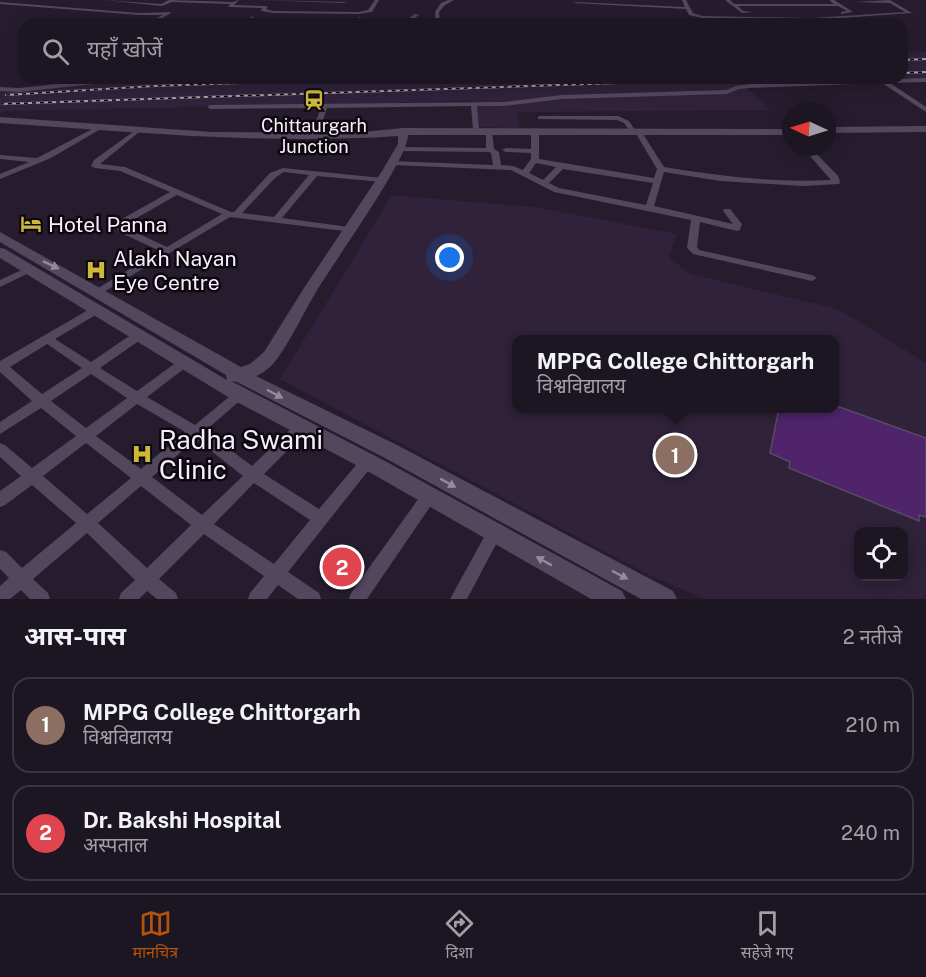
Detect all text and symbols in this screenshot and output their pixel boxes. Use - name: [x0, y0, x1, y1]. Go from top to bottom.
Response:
- search box: [18, 18, 908, 84]
- icon: search: [39, 35, 72, 68]
- text: यहाँ खोजें: [87, 36, 163, 62]
- station icon: Chittaurgarh Junction: [302, 88, 326, 112]
- north arrow: [782, 102, 836, 156]
- place label: Chittaurgarh Junction: [261, 115, 367, 157]
- hotel icon: Hotel Panna: [19, 212, 43, 236]
- place label: Hotel Panna: [48, 212, 167, 237]
- your location: [435, 243, 464, 272]
- place label: Alakh Nayan Eye Centre: [113, 246, 237, 295]
- hospital icon: Alakh Nayan Eye Centre: [84, 258, 108, 282]
- one-way arrow: [42, 261, 59, 270]
- popup: [512, 335, 839, 413]
- text: MPPG College Chittorgarh: [537, 348, 814, 374]
- text: विश्वविद्यालय: [537, 374, 626, 398]
- one-way arrow: [266, 389, 283, 399]
- place label: Radha Swami Clinic: [159, 424, 323, 485]
- pin: 1: [656, 432, 694, 478]
- hospital icon: Radha Swami Clinic: [130, 442, 154, 466]
- one-way arrow: [440, 478, 457, 488]
- map controls: [854, 527, 908, 581]
- button: locate: [854, 527, 908, 581]
- pin: 2: [322, 544, 362, 590]
- one-way arrow: [535, 556, 552, 566]
- one-way arrow: [611, 570, 628, 580]
- text: आस-पास: [24, 620, 126, 651]
- text: 2 नतीजे: [843, 625, 902, 649]
- text: MPPG College Chittorgarh: [83, 699, 361, 725]
- text: 1: [41, 713, 50, 737]
- text: 210 m: [846, 713, 900, 737]
- text: विश्वविद्यालय: [83, 725, 172, 749]
- text: Dr. Bakshi Hospital: [83, 807, 282, 833]
- text: 2: [39, 821, 52, 845]
- text: 240 m: [841, 821, 900, 845]
- text: अस्पताल: [83, 833, 148, 857]
- tab: मानचित्र: [132, 907, 178, 965]
- tab: दिशा: [443, 907, 476, 965]
- tab: सहेजे गए: [741, 907, 794, 965]

